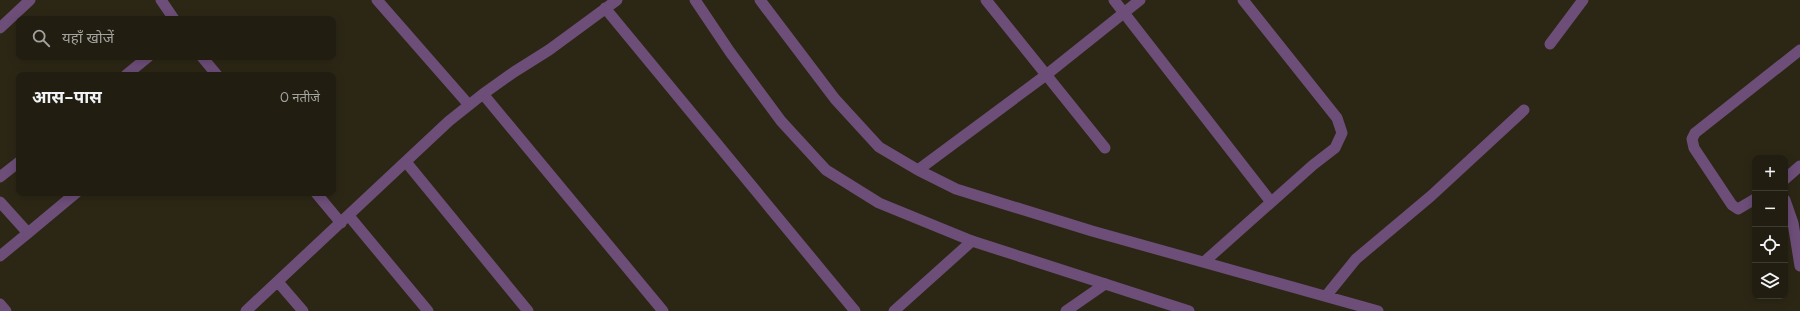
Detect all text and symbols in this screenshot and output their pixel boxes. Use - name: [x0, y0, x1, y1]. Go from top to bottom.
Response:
- search box: [16, 16, 336, 60]
- icon: search: [30, 27, 52, 49]
- text: यहाँ खोजें: [62, 28, 114, 48]
- text: आस-पास: [32, 86, 102, 108]
- text: 0 नतीजे: [280, 89, 320, 106]
- map controls: [1752, 155, 1788, 299]
- button: +: [1752, 155, 1788, 191]
- button: −: [1752, 191, 1788, 227]
- button: locate: [1752, 227, 1788, 263]
- button: layers: [1752, 263, 1788, 299]

